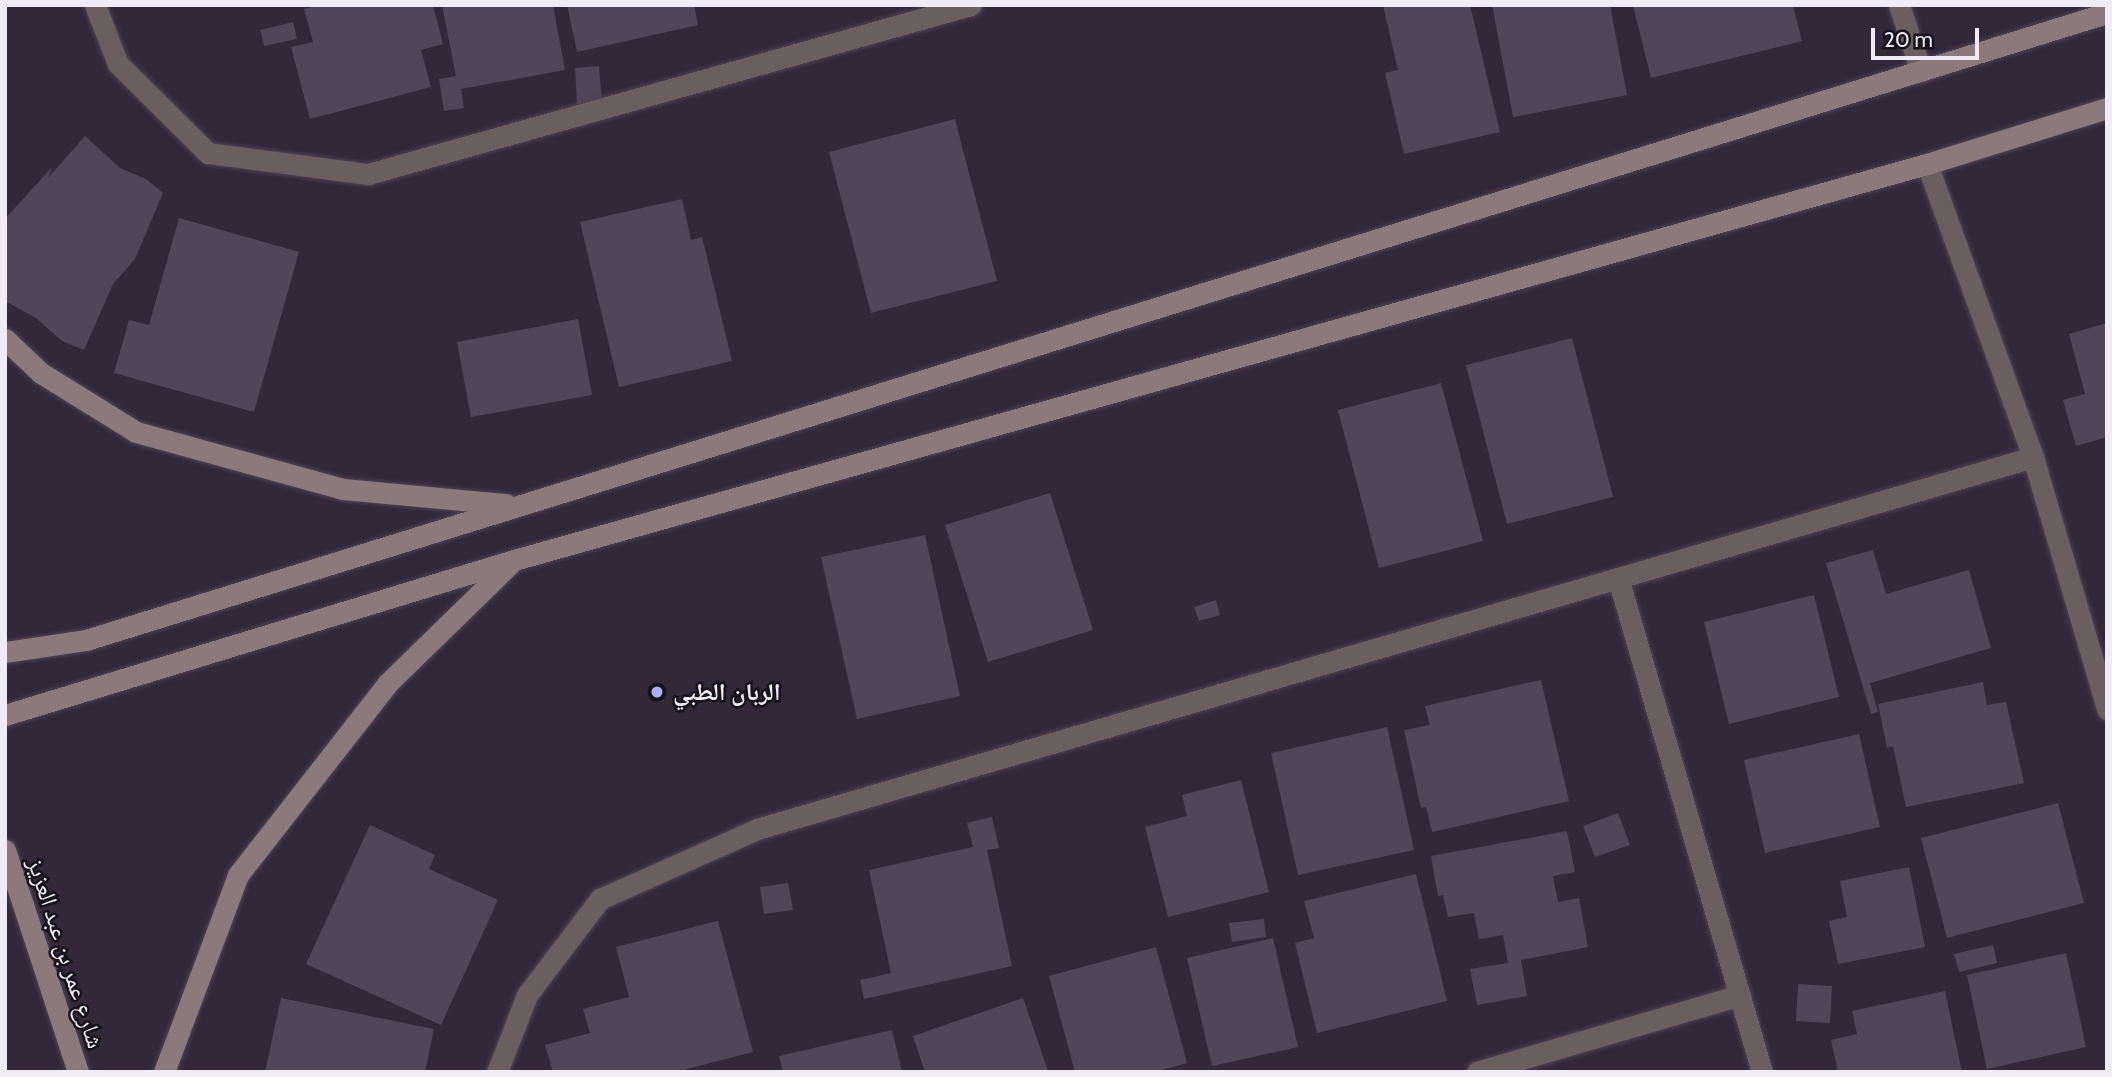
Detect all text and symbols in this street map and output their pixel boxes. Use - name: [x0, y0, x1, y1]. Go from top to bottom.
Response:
- scale bar: [1874, 14, 1982, 58]
- text: 20 m: [1884, 27, 1933, 52]
- place label: الربان الطبي: [673, 678, 780, 706]
- marker: الربان الطبي: [647, 682, 667, 702]
- street label: شارع عمر بن عبد العزيز: [22, 854, 110, 1052]

